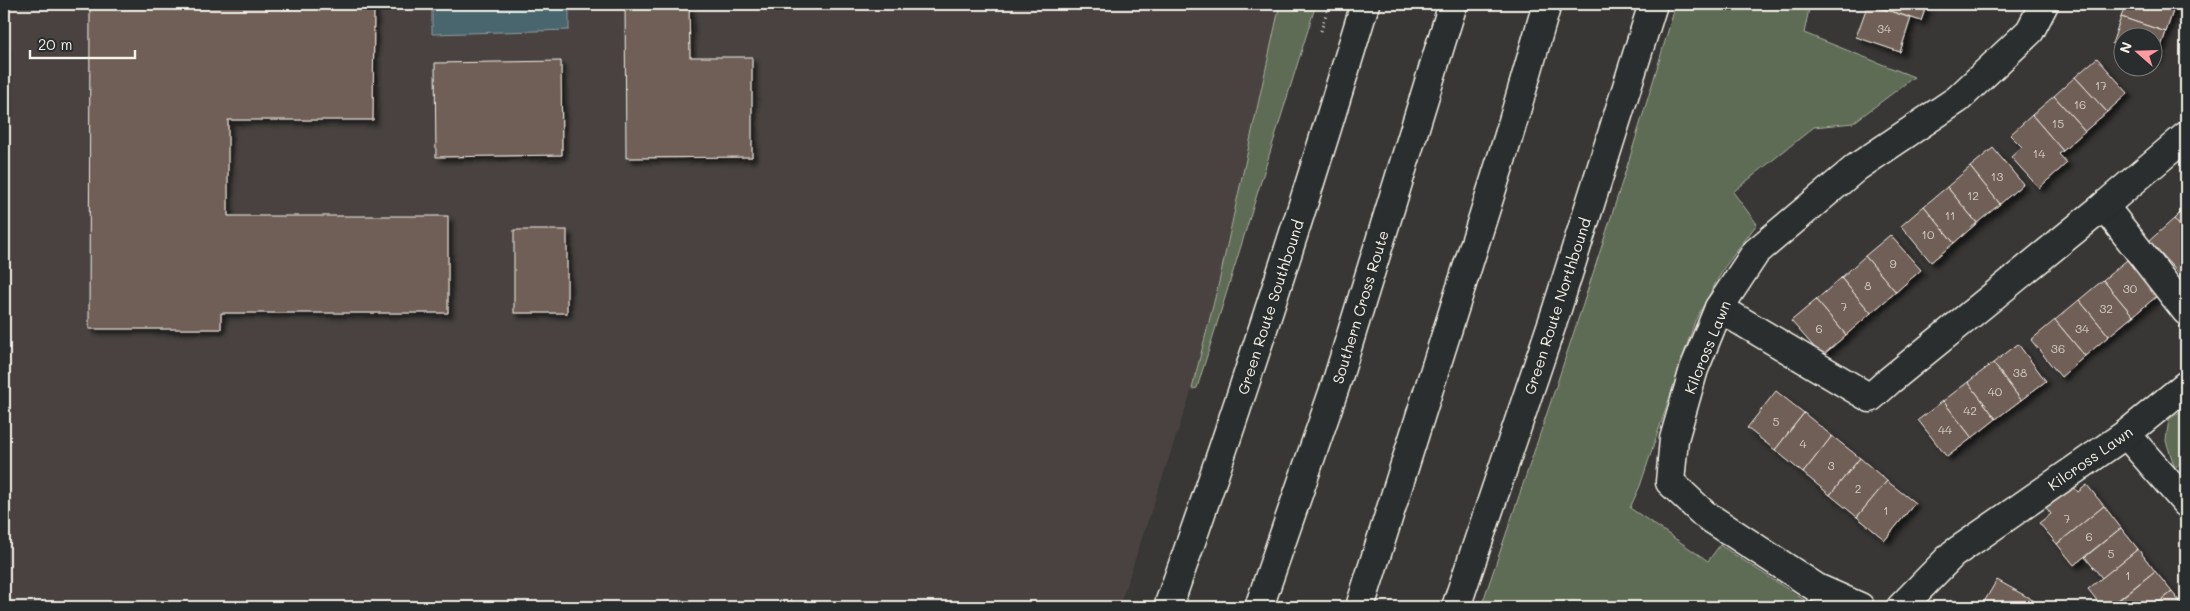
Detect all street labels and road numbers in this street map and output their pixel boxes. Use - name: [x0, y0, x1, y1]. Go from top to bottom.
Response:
- street label: Green Route Northbound: [1519, 215, 1595, 397]
- street label: Green Route Southbound: [1232, 217, 1308, 397]
- street label: Southern Cross Route: [1327, 228, 1393, 386]
- street label: Kilcross Lawn: [1679, 297, 1735, 397]
- street label: Kilcross Lawn: [2044, 421, 2136, 495]

